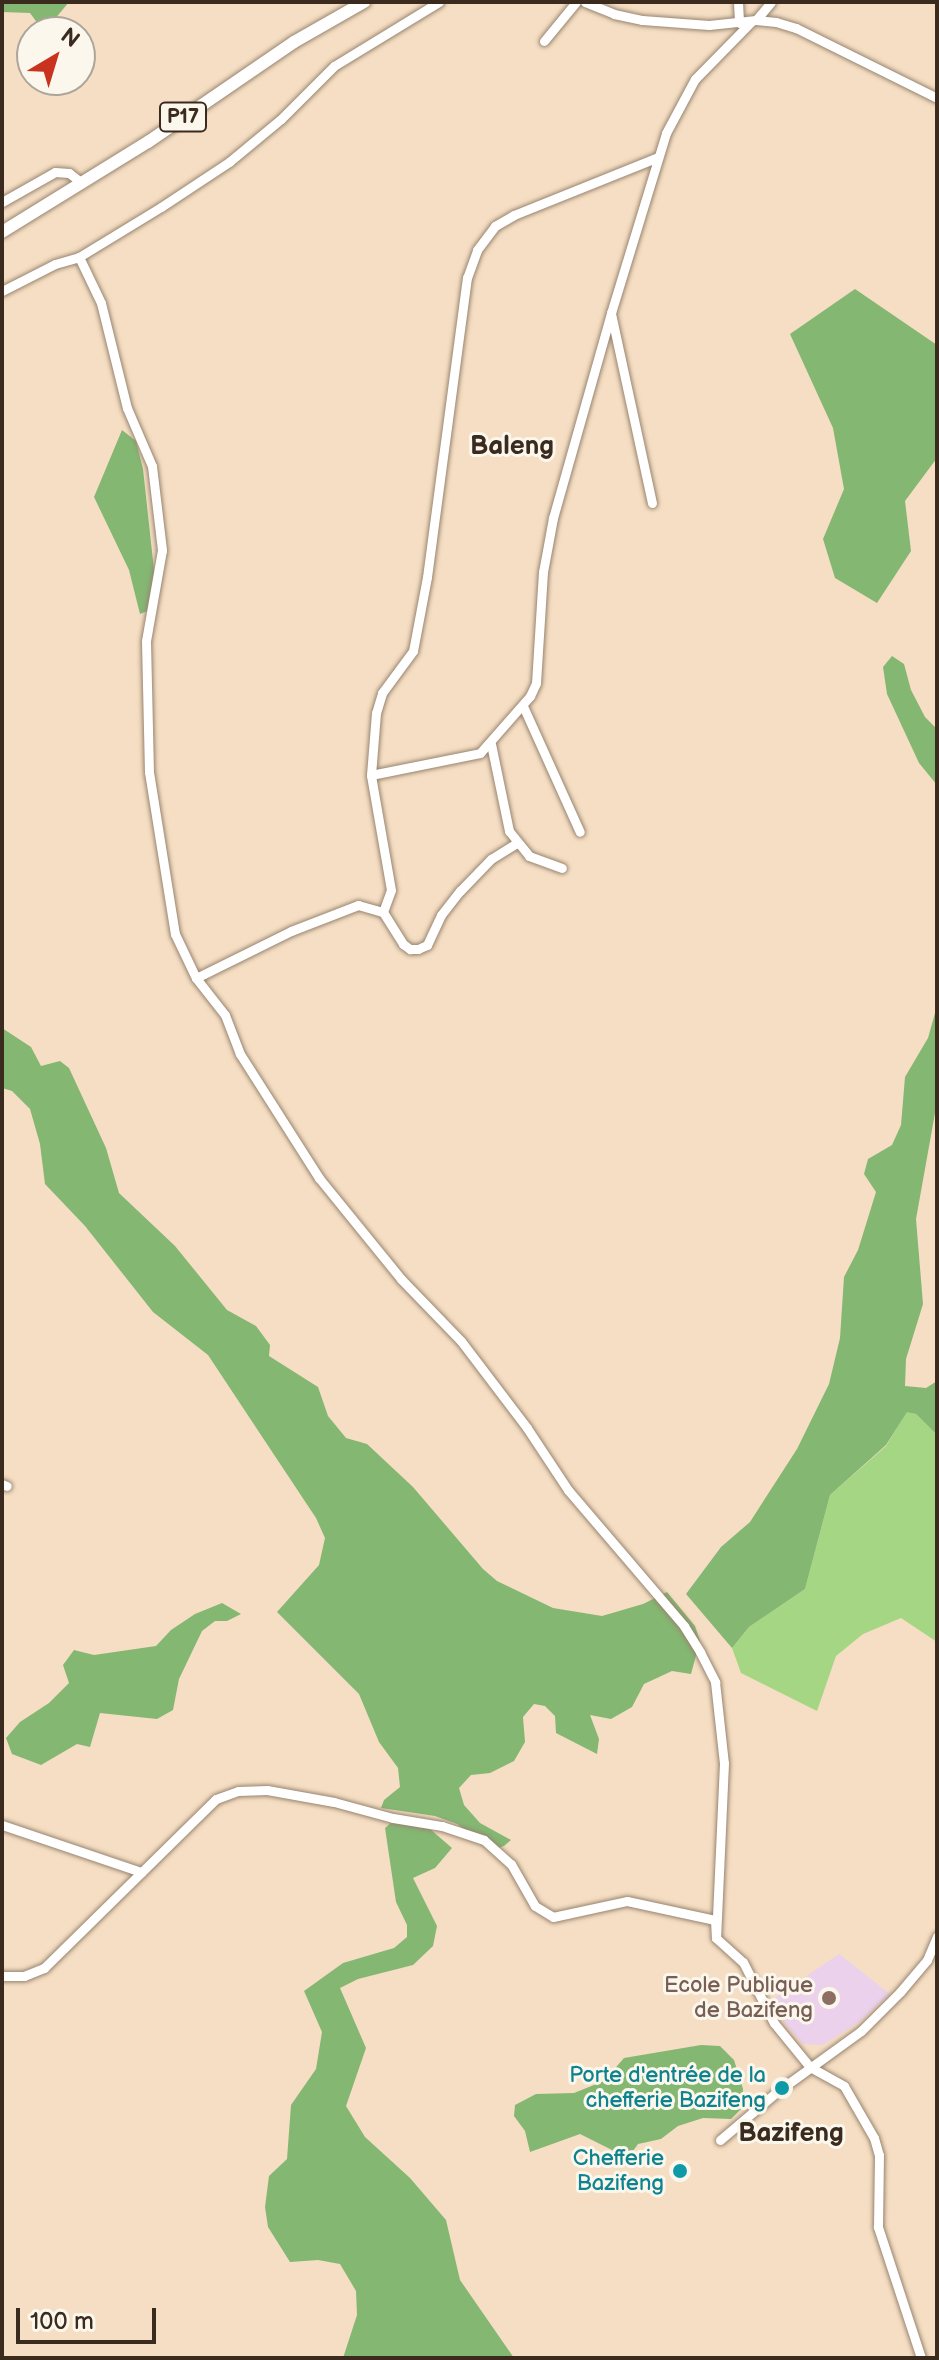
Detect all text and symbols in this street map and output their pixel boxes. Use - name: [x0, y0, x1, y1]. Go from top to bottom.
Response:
- north arrow: [16, 16, 96, 96]
- text: N: [55, 23, 85, 54]
- road number: P17: [159, 101, 207, 133]
- district label: Baleng: [470, 431, 554, 463]
- place label: Ecole Publique de Bazifeng: [664, 1972, 813, 2024]
- marker: Ecole Publique de Bazifeng: [820, 1989, 838, 2007]
- place label: Porte d'entrée de la chefferie Bazifeng: [569, 2062, 766, 2114]
- marker: Porte d'entrée de la chefferie Bazifeng: [773, 2079, 791, 2097]
- district label: Bazifeng: [738, 2118, 844, 2150]
- place label: Chefferie Bazifeng: [573, 2145, 664, 2196]
- marker: Chefferie Bazifeng: [671, 2162, 689, 2180]
- scale bar: [20, 2292, 160, 2342]
- text: 100 m: [30, 2307, 94, 2336]

